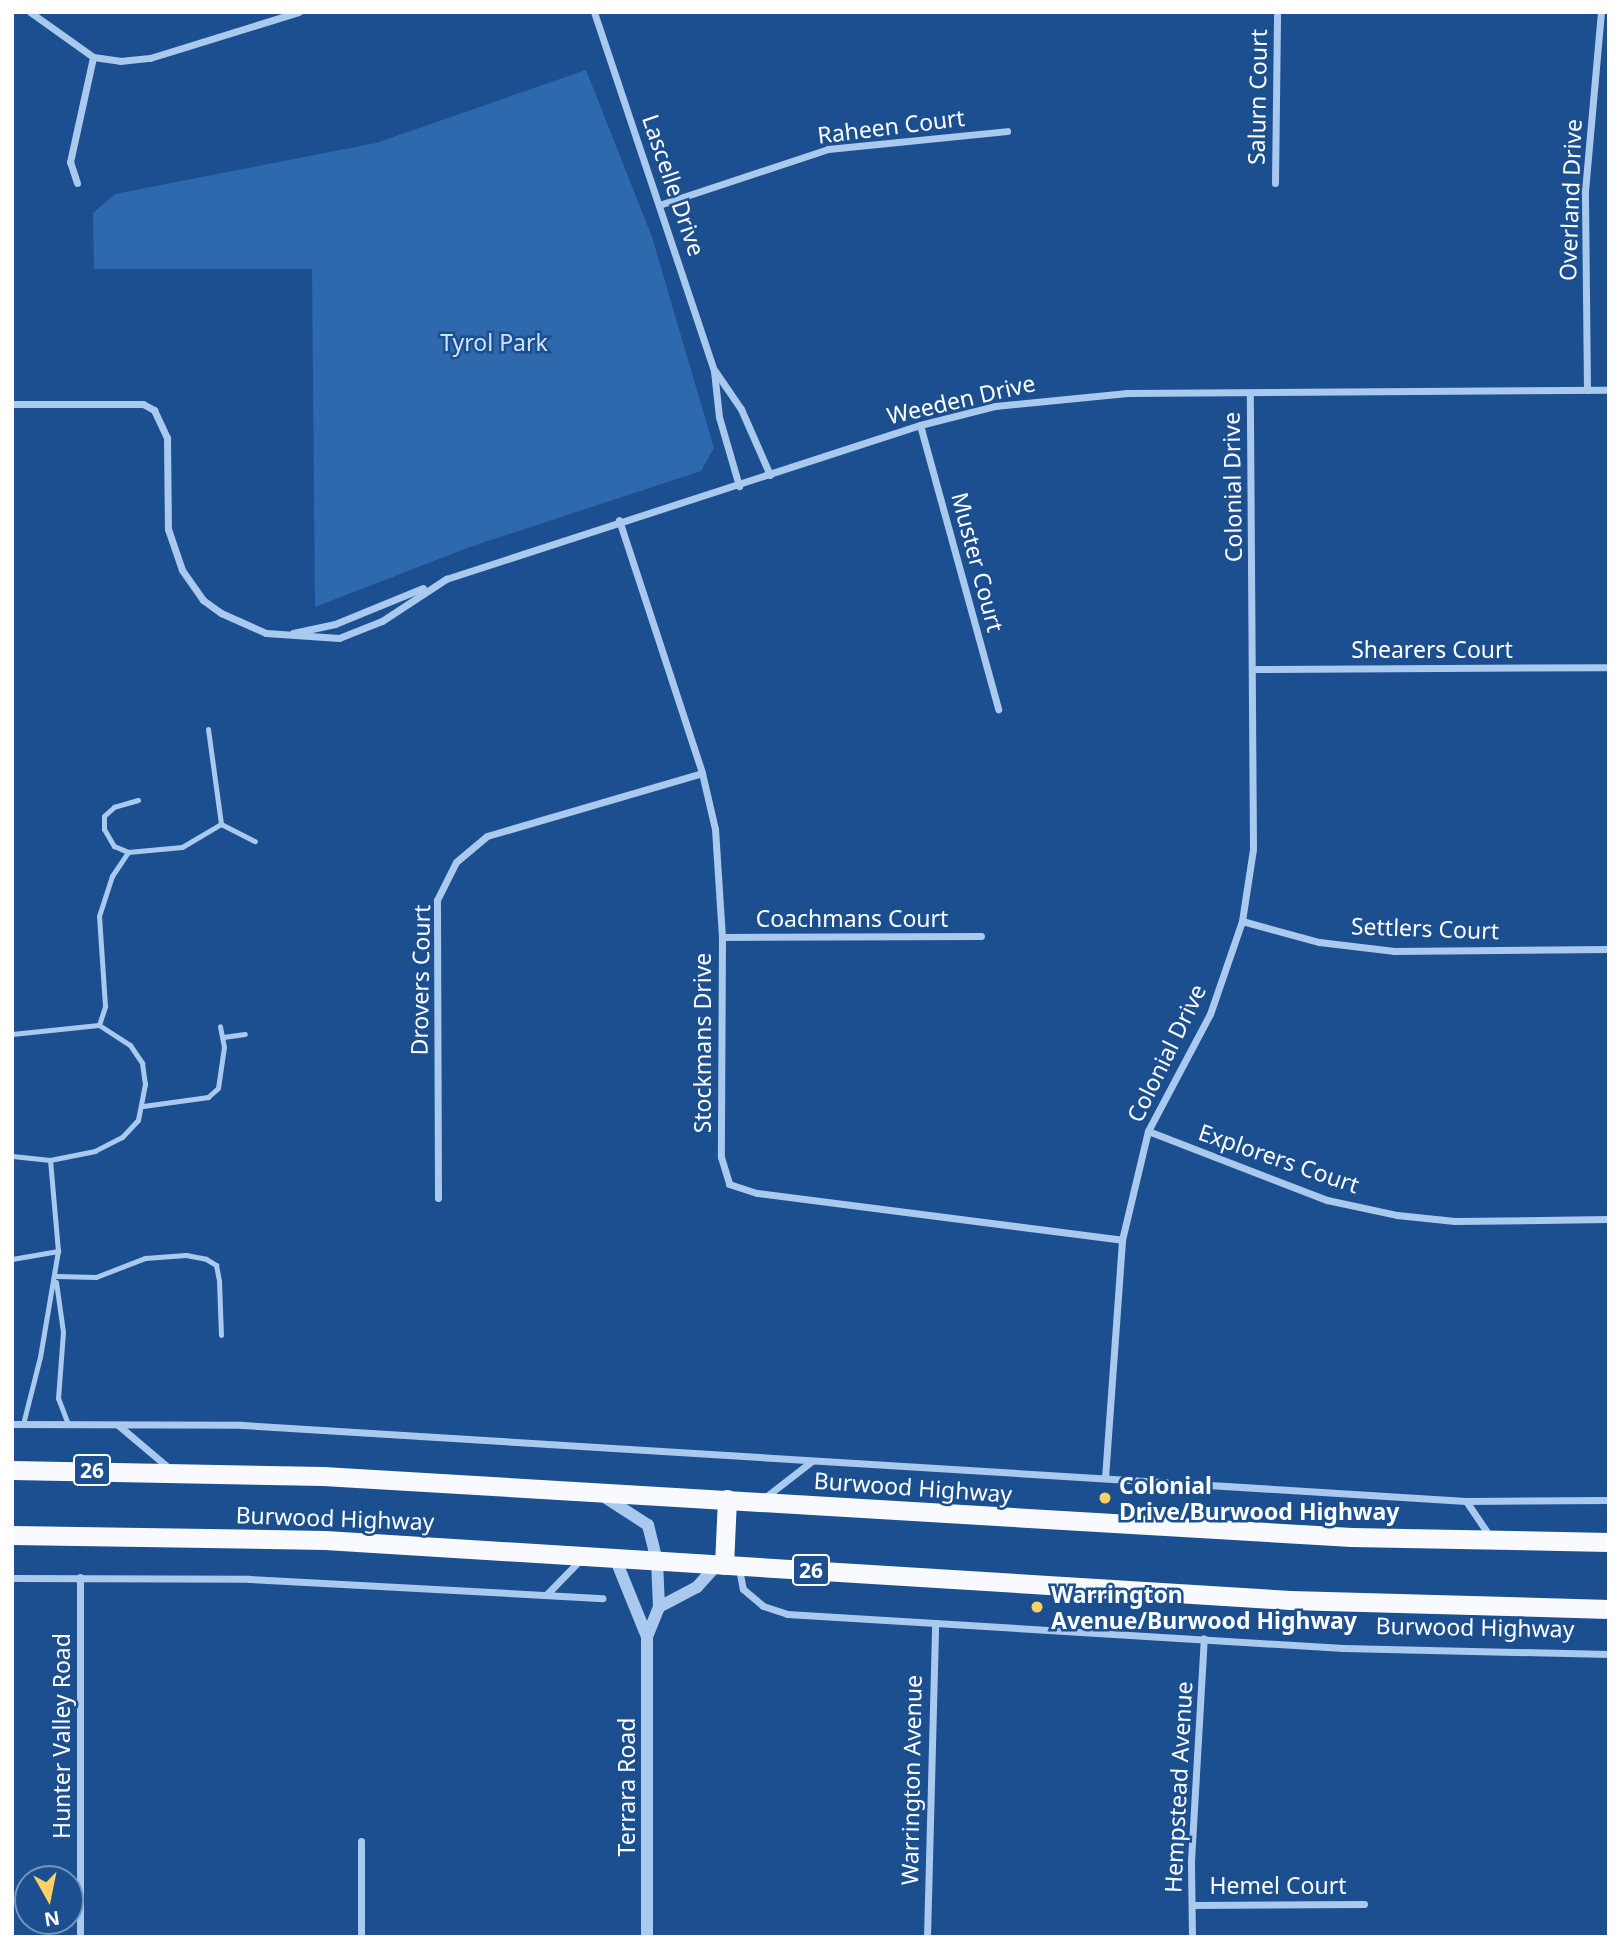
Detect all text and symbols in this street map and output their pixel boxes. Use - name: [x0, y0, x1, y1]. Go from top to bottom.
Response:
- street label: Salurn Court: [1242, 29, 1272, 165]
- street label: Raheen Court: [816, 103, 966, 149]
- street label: Lascelle Drive: [637, 111, 711, 259]
- street label: Overland Drive: [1553, 118, 1587, 282]
- park label: Tyrol Park: [440, 328, 548, 356]
- street label: Weeden Drive: [884, 369, 1038, 429]
- street label: Colonial Drive: [1217, 412, 1247, 562]
- street label: Muster Court: [946, 489, 1010, 635]
- street label: Shearers Court: [1351, 635, 1513, 663]
- street label: Drovers Court: [405, 904, 435, 1056]
- street label: Coachmans Court: [756, 904, 948, 932]
- street label: Settlers Court: [1351, 912, 1499, 944]
- street label: Stockmans Drive: [688, 953, 716, 1133]
- street label: Colonial Drive: [1121, 979, 1211, 1127]
- street label: Explorers Court: [1195, 1118, 1363, 1198]
- road number: 26: [73, 1452, 111, 1488]
- street label: Burwood Highway: [813, 1466, 1013, 1508]
- place label: Colonial Drive/Burwood Highway: [1119, 1471, 1399, 1525]
- marker: Colonial Drive/Burwood Highway: [1097, 1490, 1113, 1506]
- street label: Burwood Highway: [235, 1501, 435, 1535]
- road number: 26: [792, 1552, 830, 1588]
- place label: Warrington Avenue/Burwood Highway: [1051, 1580, 1357, 1634]
- marker: Warrington Avenue/Burwood Highway: [1029, 1599, 1045, 1615]
- street label: Burwood Highway: [1375, 1611, 1575, 1643]
- street label: Hunter Valley Road: [47, 1633, 75, 1839]
- street label: Warrington Avenue: [895, 1675, 927, 1885]
- street label: Hempstead Avenue: [1159, 1681, 1197, 1893]
- street label: Terrara Road: [612, 1718, 640, 1856]
- north arrow: [14, 1865, 84, 1935]
- street label: Hemel Court: [1210, 1871, 1346, 1899]
- text: N: [42, 1905, 62, 1933]

